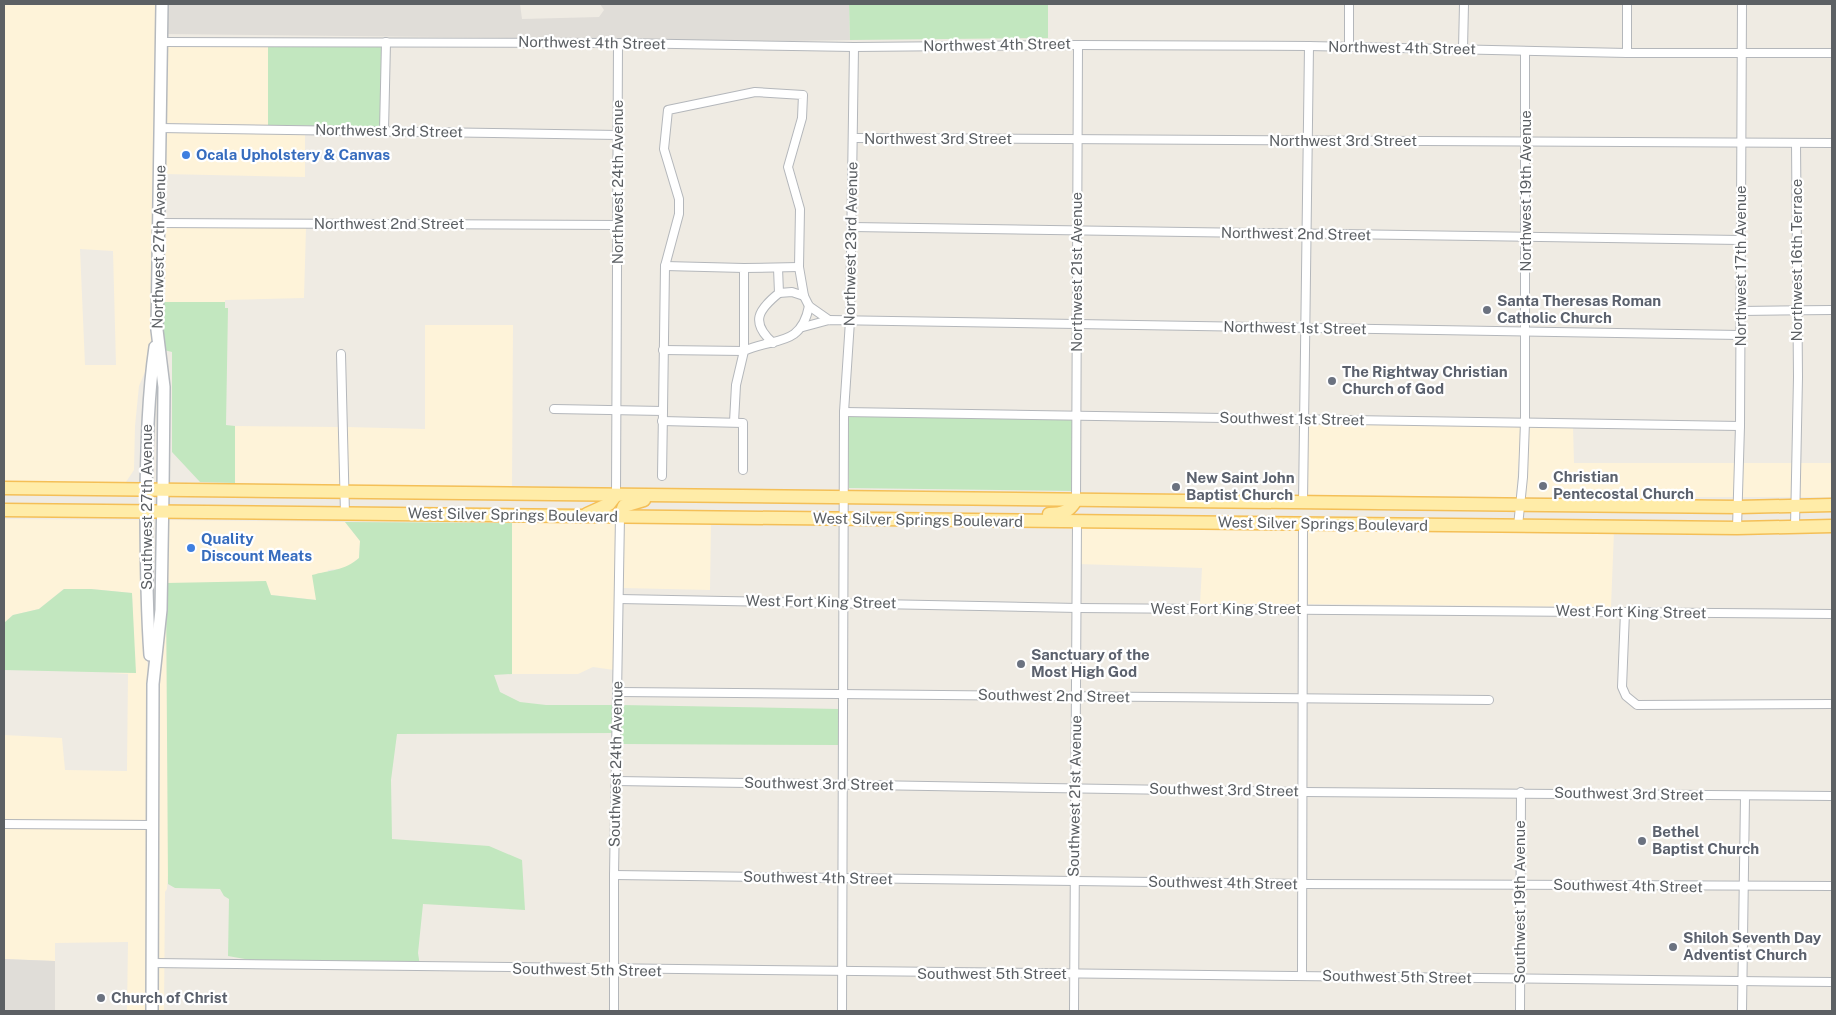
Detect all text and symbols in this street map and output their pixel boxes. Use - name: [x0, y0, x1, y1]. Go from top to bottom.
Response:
- street label: Northwest 4th Street: [518, 33, 666, 52]
- street label: Northwest 4th Street: [923, 35, 1071, 54]
- street label: Northwest 4th Street: [1328, 38, 1476, 57]
- street label: Northwest 24th Avenue: [609, 100, 626, 264]
- street label: Northwest 19th Avenue: [1517, 110, 1534, 272]
- street label: Northwest 3rd Street: [315, 121, 463, 140]
- street label: Northwest 3rd Street: [864, 130, 1012, 147]
- street label: Northwest 3rd Street: [1269, 132, 1417, 149]
- place label: Ocala Upholstery & Canvas: [196, 146, 390, 163]
- marker: Ocala Upholstery & Canvas: [180, 149, 192, 161]
- street label: Northwest 23rd Avenue: [841, 162, 860, 326]
- street label: Northwest 27th Avenue: [149, 165, 168, 329]
- street label: Northwest 16th Terrace: [1788, 179, 1805, 341]
- street label: Northwest 17th Avenue: [1732, 185, 1749, 347]
- street label: Northwest 21st Avenue: [1068, 192, 1085, 352]
- street label: Northwest 2nd Street: [314, 215, 464, 232]
- street label: Northwest 2nd Street: [1221, 224, 1372, 243]
- place label: Santa Theresas Roman Catholic Church: [1497, 292, 1661, 326]
- marker: Santa Theresas Roman Catholic Church: [1481, 304, 1493, 316]
- street label: Northwest 1st Street: [1223, 318, 1367, 337]
- place label: The Rightway Christian Church of God: [1342, 363, 1508, 397]
- marker: The Rightway Christian Church of God: [1326, 375, 1338, 387]
- street label: Southwest 1st Street: [1219, 409, 1365, 428]
- street label: Southwest 27th Avenue: [138, 424, 155, 590]
- place label: Christian Pentecostal Church: [1553, 468, 1694, 502]
- place label: New Saint John Baptist Church: [1186, 469, 1295, 503]
- marker: Christian Pentecostal Church: [1537, 480, 1549, 492]
- marker: New Saint John Baptist Church: [1170, 481, 1182, 493]
- street label: West Silver Springs Boulevard: [408, 504, 618, 525]
- street label: West Silver Springs Boulevard: [813, 509, 1023, 530]
- street label: West Silver Springs Boulevard: [1218, 513, 1428, 534]
- place label: Quality Discount Meats: [201, 530, 312, 564]
- marker: Quality Discount Meats: [185, 542, 197, 554]
- street label: West Fort King Street: [745, 592, 897, 611]
- street label: West Fort King Street: [1151, 600, 1302, 617]
- street label: West Fort King Street: [1555, 602, 1707, 621]
- place label: Sanctuary of the Most High God: [1031, 646, 1150, 680]
- marker: Sanctuary of the Most High God: [1015, 658, 1027, 670]
- street label: Southwest 24th Avenue: [606, 681, 625, 847]
- street label: Southwest 2nd Street: [978, 686, 1130, 705]
- street label: Southwest 21st Avenue: [1065, 715, 1084, 877]
- street label: Southwest 3rd Street: [744, 774, 894, 793]
- street label: Southwest 3rd Street: [1149, 780, 1299, 799]
- street label: Southwest 3rd Street: [1554, 784, 1704, 803]
- street label: Southwest 19th Avenue: [1511, 820, 1528, 984]
- place label: Bethel Baptist Church: [1652, 823, 1759, 857]
- marker: Bethel Baptist Church: [1636, 835, 1648, 847]
- street label: Southwest 4th Street: [743, 868, 893, 887]
- street label: Southwest 4th Street: [1148, 873, 1298, 892]
- street label: Southwest 4th Street: [1553, 876, 1703, 895]
- place label: Shiloh Seventh Day Adventist Church: [1683, 929, 1822, 963]
- marker: Shiloh Seventh Day Adventist Church: [1667, 941, 1679, 953]
- street label: Southwest 5th Street: [512, 960, 662, 979]
- street label: Southwest 5th Street: [917, 965, 1067, 982]
- street label: Southwest 5th Street: [1322, 967, 1472, 986]
- place label: Church of Christ: [111, 989, 228, 1006]
- marker: Church of Christ: [95, 992, 107, 1004]

